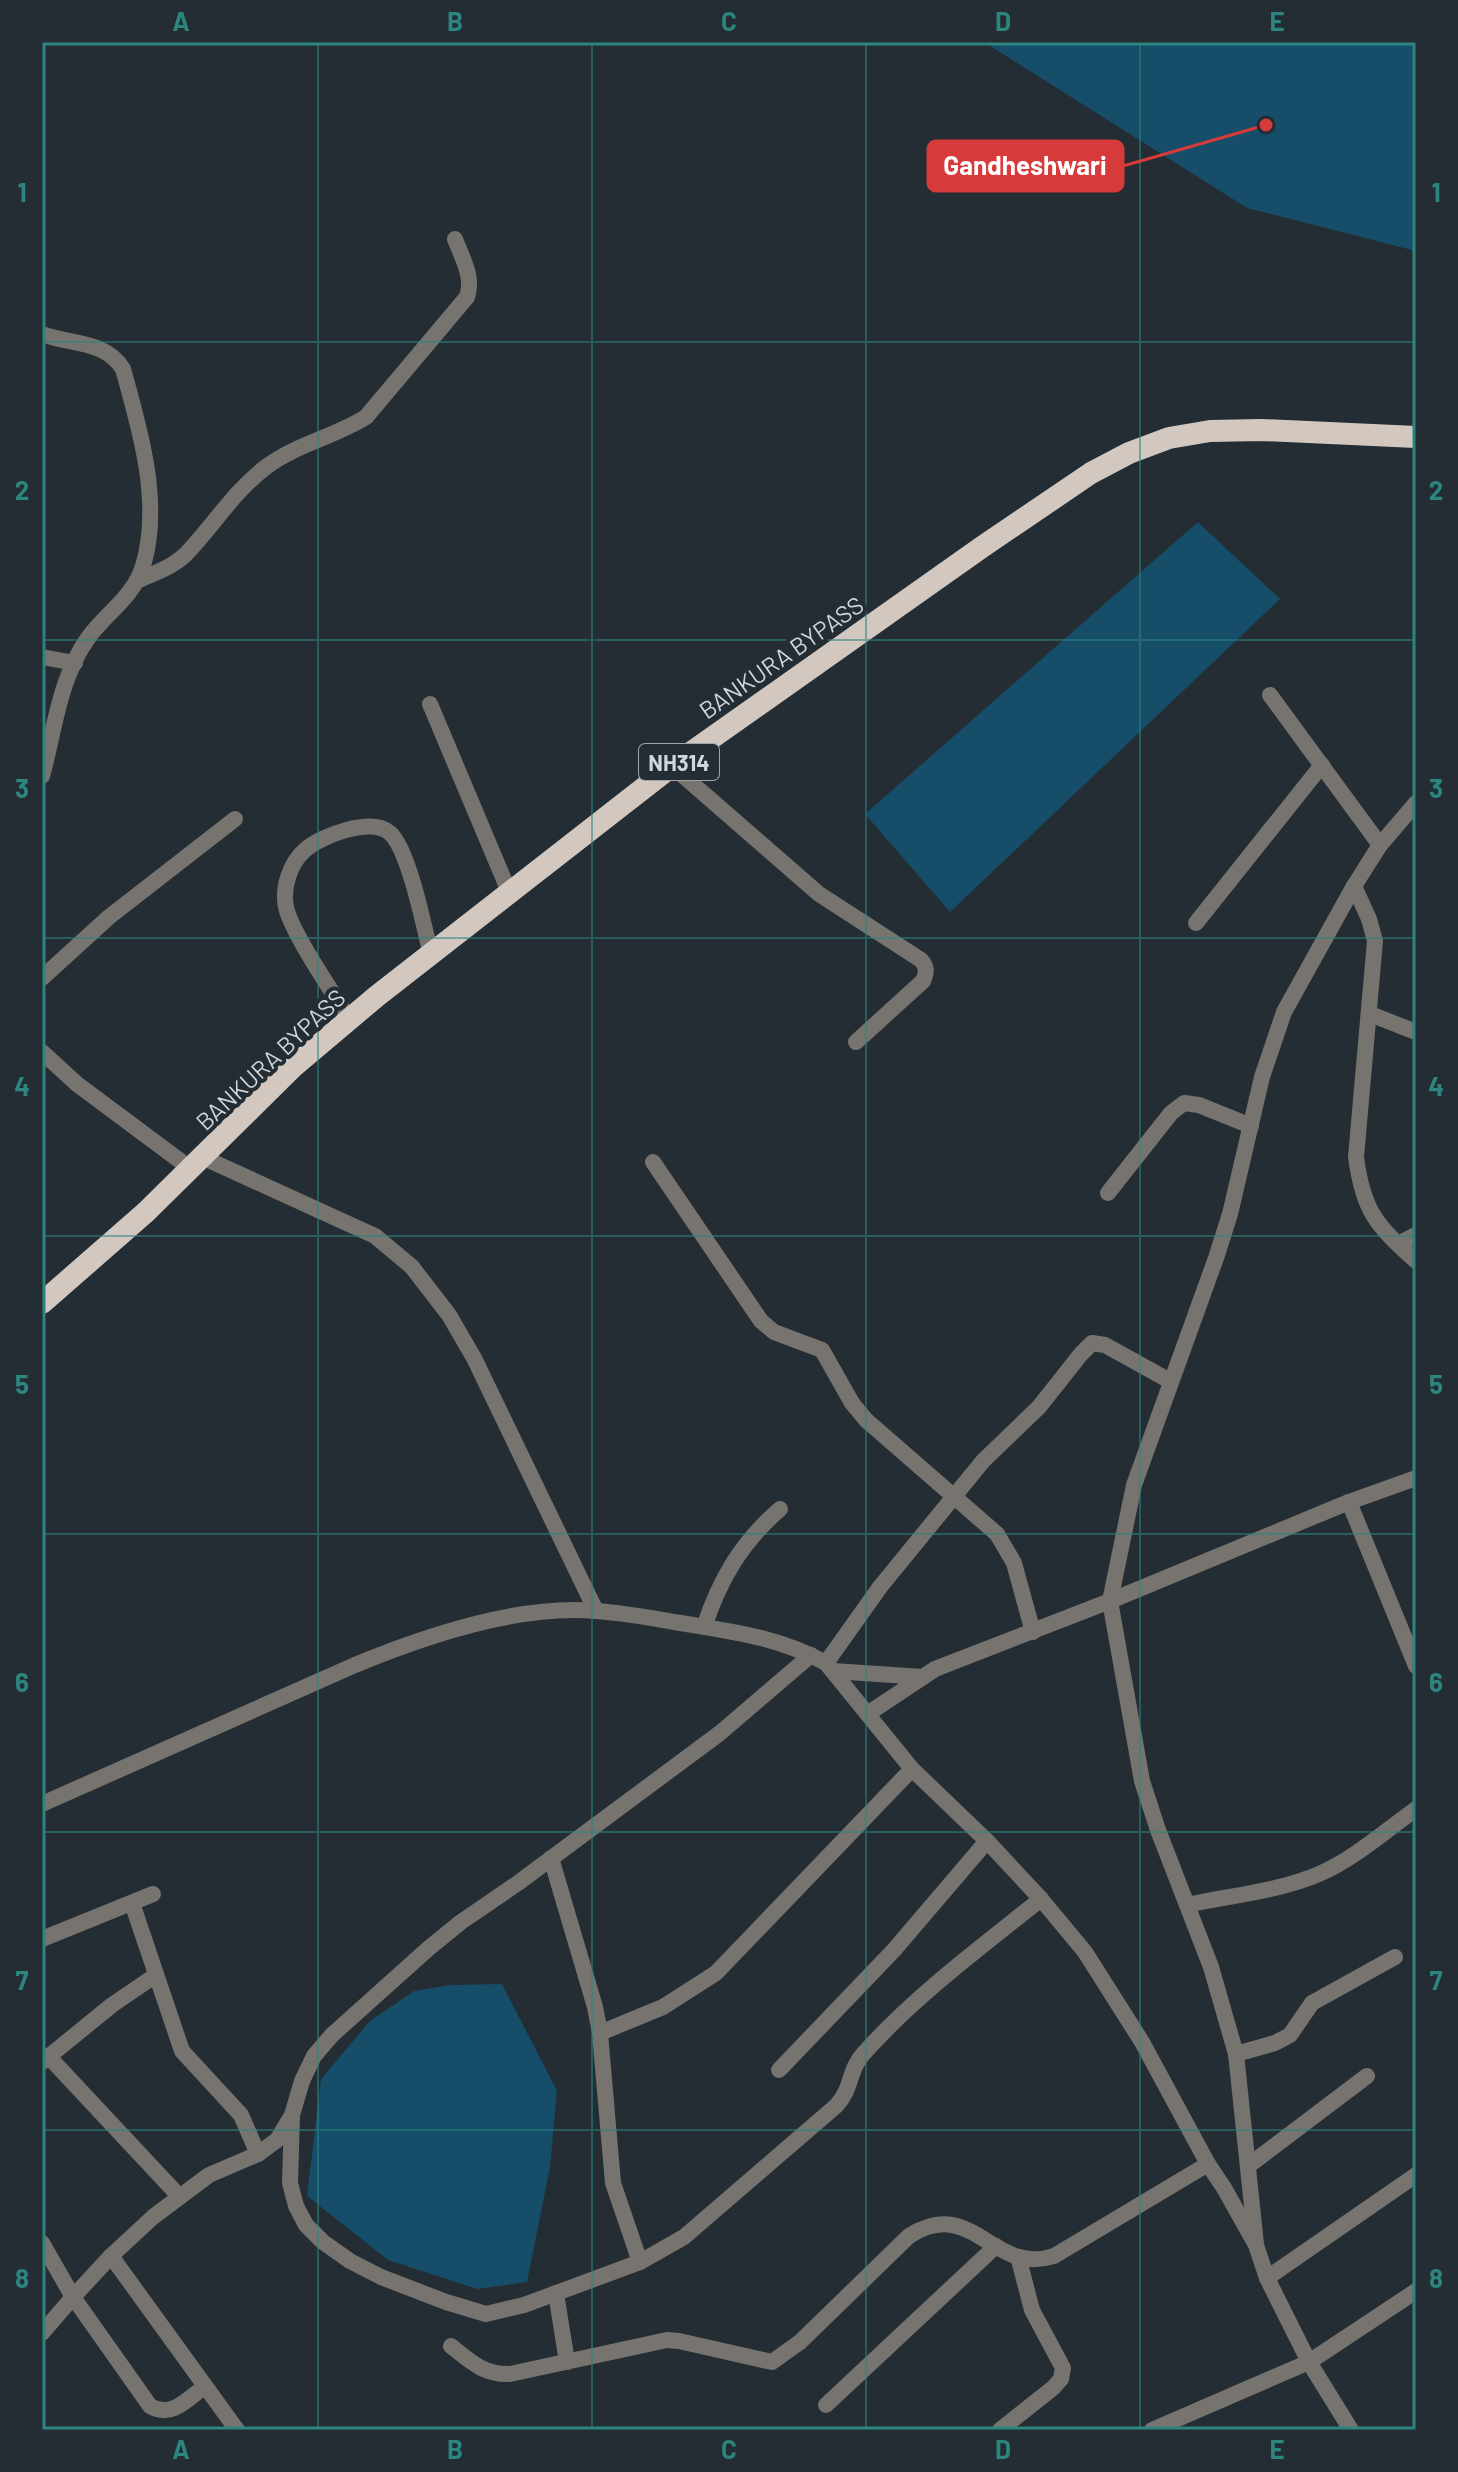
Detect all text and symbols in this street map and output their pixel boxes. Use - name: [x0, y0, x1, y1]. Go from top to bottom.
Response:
- text: A: [172, 5, 190, 36]
- text: B: [447, 5, 463, 36]
- text: C: [721, 5, 737, 36]
- text: D: [995, 5, 1011, 36]
- text: E: [1269, 5, 1285, 36]
- callout: Gandheshwari: [928, 141, 1123, 191]
- text: Gandheshwari: [943, 149, 1107, 180]
- text: 1: [17, 176, 27, 207]
- text: 1: [1431, 176, 1441, 207]
- text: 2: [15, 474, 29, 505]
- text: 2: [1429, 474, 1443, 505]
- street label: BANKURA BYPASS: [693, 590, 869, 724]
- road number: NH314: [639, 744, 719, 780]
- text: 3: [15, 772, 29, 803]
- text: 3: [1429, 772, 1443, 803]
- street label: BANKURA BYPASS: [189, 982, 351, 1136]
- text: 4: [14, 1070, 30, 1101]
- text: 4: [1428, 1070, 1444, 1101]
- text: 5: [15, 1368, 29, 1399]
- text: 5: [1429, 1368, 1443, 1399]
- text: 6: [15, 1666, 29, 1697]
- text: 6: [1429, 1666, 1443, 1697]
- text: 7: [16, 1964, 29, 1995]
- text: 7: [1430, 1964, 1443, 1995]
- text: 8: [15, 2262, 29, 2293]
- text: 8: [1429, 2262, 1443, 2293]
- text: A: [172, 2433, 190, 2464]
- text: B: [447, 2433, 463, 2464]
- text: C: [721, 2433, 737, 2464]
- text: D: [995, 2433, 1011, 2464]
- text: E: [1269, 2433, 1285, 2464]

